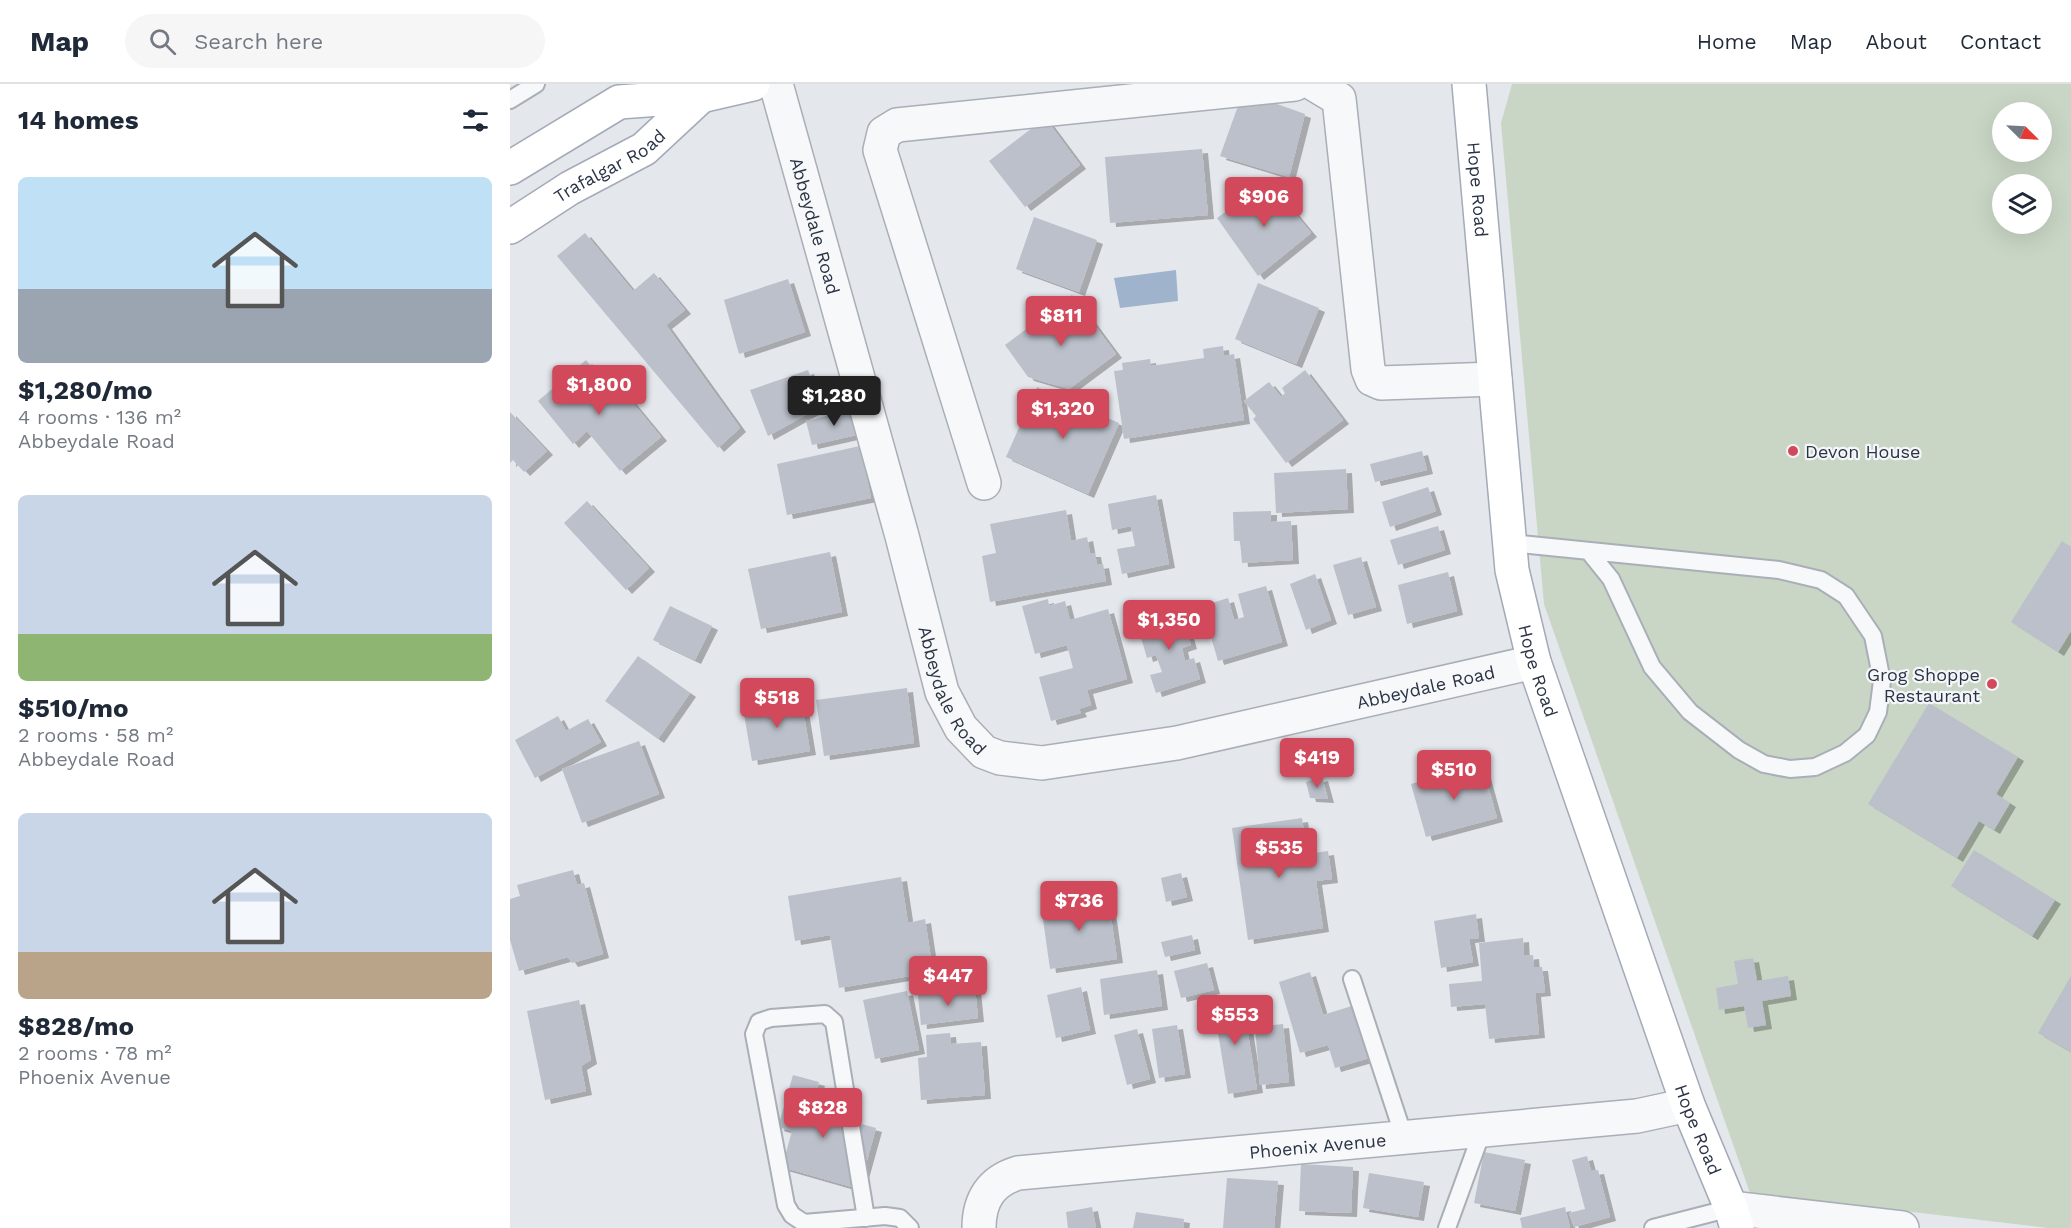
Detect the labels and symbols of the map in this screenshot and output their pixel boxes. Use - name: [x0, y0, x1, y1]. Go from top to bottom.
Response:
- north arrow: [1992, 102, 2052, 162]
- street label: Trafalgar Road: [550, 124, 669, 206]
- street label: Hope Road: [1464, 141, 1493, 238]
- street label: Abbeydale Road: [786, 155, 845, 296]
- pin: $906: [1228, 177, 1300, 228]
- pin: $811: [1025, 296, 1097, 347]
- pin: $1,800: [550, 365, 648, 416]
- pin: $1,280: [785, 376, 883, 427]
- pin: $1,320: [1014, 389, 1112, 440]
- place label: Devon House: [1805, 441, 1920, 462]
- marker: Devon House: [1786, 444, 1800, 458]
- pin: $1,350: [1120, 600, 1218, 651]
- street label: Hope Road: [1515, 622, 1563, 720]
- street label: Abbeydale Road: [915, 624, 991, 759]
- street label: Abbeydale Road: [1354, 661, 1497, 712]
- place label: Grog Shoppe Restaurant: [1867, 664, 1980, 706]
- marker: Grog Shoppe Restaurant: [1985, 677, 1999, 691]
- pin: $518: [741, 678, 813, 729]
- pin: $419: [1281, 738, 1353, 789]
- pin: $510: [1418, 750, 1490, 801]
- pin: $535: [1243, 828, 1315, 879]
- pin: $736: [1043, 881, 1115, 932]
- pin: $447: [912, 956, 984, 1007]
- pin: $553: [1199, 995, 1271, 1046]
- street label: Hope Road: [1671, 1081, 1726, 1178]
- pin: $828: [787, 1088, 859, 1139]
- street label: Phoenix Avenue: [1248, 1129, 1387, 1162]

